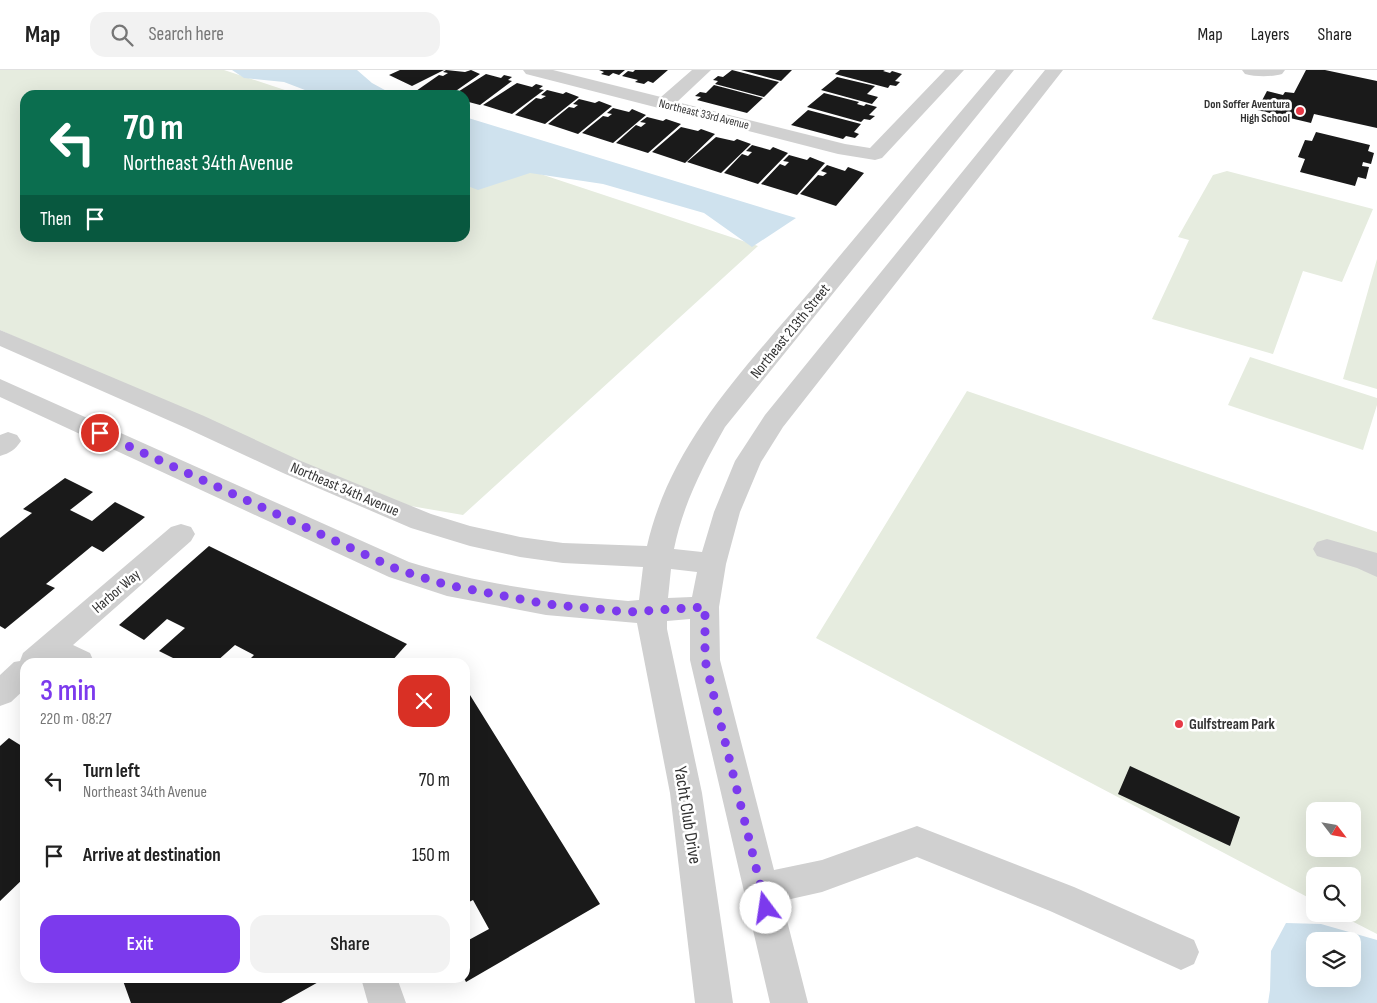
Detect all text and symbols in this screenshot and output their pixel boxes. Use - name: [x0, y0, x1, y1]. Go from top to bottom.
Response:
- search box: [90, 12, 440, 57]
- text: Map: [25, 20, 60, 49]
- icon: search: [108, 21, 136, 49]
- text: Search here: [148, 23, 224, 46]
- text: Map: [1198, 24, 1223, 45]
- text: Layers: [1251, 24, 1290, 45]
- text: Share: [1318, 24, 1352, 45]
- street label: Northeast 33rd Avenue: [657, 96, 751, 133]
- place label: Don Soffer Aventura High School: [1204, 97, 1290, 126]
- marker: Don Soffer Aventura High School: [1294, 105, 1306, 117]
- text: 70 m: [123, 107, 183, 150]
- icon: left: [40, 110, 105, 175]
- text: Northeast 34th Avenue: [123, 150, 293, 177]
- icon: arrive: [81, 205, 109, 233]
- text: Then: [40, 208, 71, 231]
- street label: Northeast 213th Street: [746, 280, 835, 382]
- pin: [79, 412, 121, 454]
- icon: arrive: [86, 419, 114, 447]
- street label: Northeast 34th Avenue: [288, 458, 402, 521]
- street label: Harbor Way: [88, 565, 144, 617]
- text: 3 min: [40, 673, 96, 709]
- button: close: [398, 675, 450, 727]
- text: 220 m · 08:27: [40, 710, 112, 729]
- place label: Gulfstream Park: [1189, 715, 1276, 734]
- marker: Gulfstream Park: [1173, 718, 1185, 730]
- text: Turn left: [83, 760, 140, 783]
- street label: Yacht Club Drive: [669, 765, 706, 865]
- icon: left: [40, 767, 68, 795]
- text: 70 m: [419, 769, 450, 792]
- text: Northeast 34th Avenue: [83, 783, 207, 802]
- north arrow: [1306, 802, 1361, 858]
- map controls: [1306, 802, 1361, 987]
- icon: arrive: [40, 842, 68, 870]
- text: Arrive at destination: [83, 844, 221, 867]
- text: 150 m: [412, 844, 450, 867]
- button: search: [1306, 867, 1361, 922]
- position arrow: [739, 881, 791, 933]
- button: Exit: [40, 915, 240, 973]
- button: Share: [250, 915, 450, 973]
- button: layers: [1306, 932, 1361, 987]

